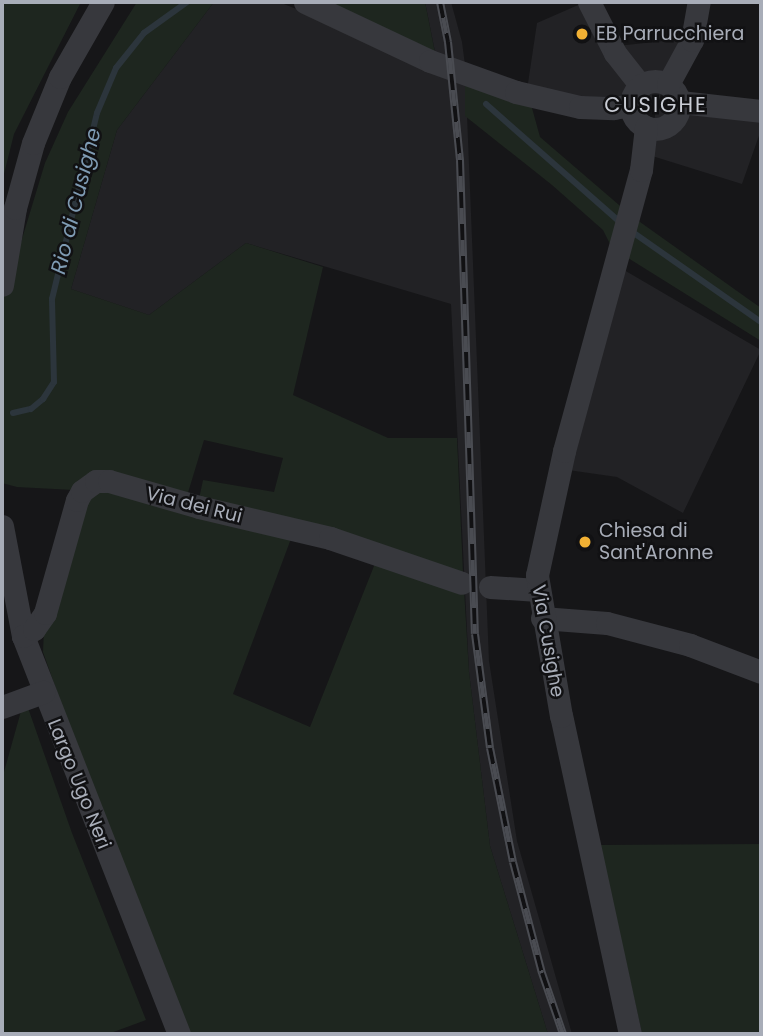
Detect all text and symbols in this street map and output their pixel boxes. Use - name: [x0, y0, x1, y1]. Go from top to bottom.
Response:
- place label: EB Parrucchiera: [596, 23, 744, 45]
- marker: EB Parrucchiera: [574, 26, 590, 42]
- district label: CUSIGHE: [605, 92, 707, 118]
- water label: Rio di Cusighe: [46, 125, 106, 277]
- street label: Via dei Rui: [144, 482, 244, 528]
- place label: Chiesa di Sant'Aronne: [599, 520, 713, 564]
- marker: Chiesa di Sant'Aronne: [577, 534, 593, 550]
- street label: Via Cusighe: [527, 583, 569, 699]
- street label: Largo Ugo Neri: [43, 716, 115, 852]

